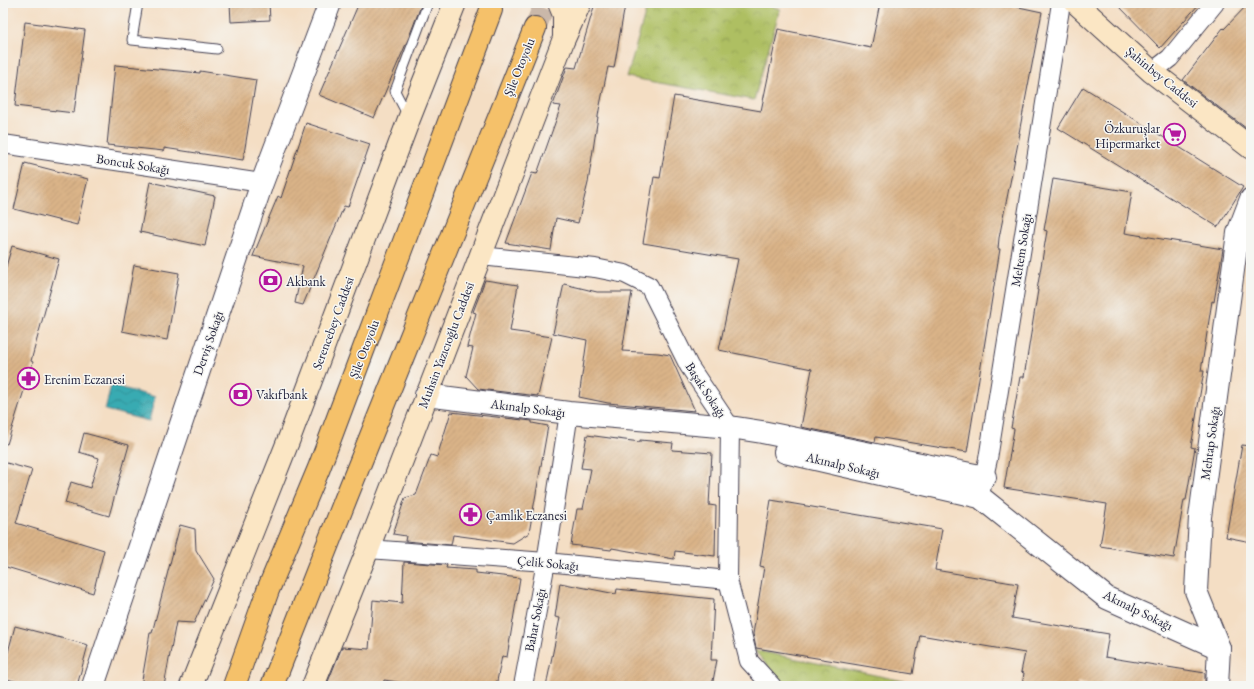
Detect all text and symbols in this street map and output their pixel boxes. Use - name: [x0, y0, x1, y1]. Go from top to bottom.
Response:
- street label: Şile Otoyolu: [500, 35, 538, 99]
- street label: Şahinbey Caddesi: [1122, 43, 1202, 111]
- place label: Özkuruşlar Hipermarket: [1095, 120, 1161, 152]
- supermarket icon: Özkuruşlar Hipermarket: [1162, 122, 1188, 148]
- street label: Boncuk Sokağı: [95, 150, 171, 178]
- street label: Meltem Sokağı: [1007, 212, 1035, 288]
- bank icon: Akbank: [258, 268, 284, 294]
- place label: Akbank: [285, 273, 327, 290]
- street label: Serencebey Caddesi: [308, 274, 358, 372]
- street label: Muhsin Yazıcıoğlu Caddesi: [414, 279, 478, 411]
- street label: Derviş Sokağı: [189, 308, 227, 378]
- street label: Şile Otoyolu: [345, 317, 383, 381]
- street label: Başak Sokağı: [682, 359, 730, 421]
- pharmacy icon: Erenim Eczanesi: [15, 366, 41, 392]
- place label: Erenim Eczanesi: [44, 371, 125, 388]
- bank icon: Vakıfbank: [228, 381, 254, 407]
- place label: Vakıfbank: [256, 386, 308, 403]
- street label: Akınalp Sokağı: [489, 395, 566, 421]
- street label: Mehtap Sokağı: [1196, 405, 1224, 481]
- street label: Akınalp Sokağı: [803, 448, 882, 482]
- pharmacy icon: Çamlık Eczanesi: [457, 502, 483, 528]
- place label: Çamlık Eczanesi: [486, 507, 567, 524]
- street label: Çelik Sokağı: [517, 552, 579, 574]
- street label: Akınalp Sokağı: [1100, 585, 1176, 634]
- street label: Bahar Sokağı: [521, 587, 549, 653]

